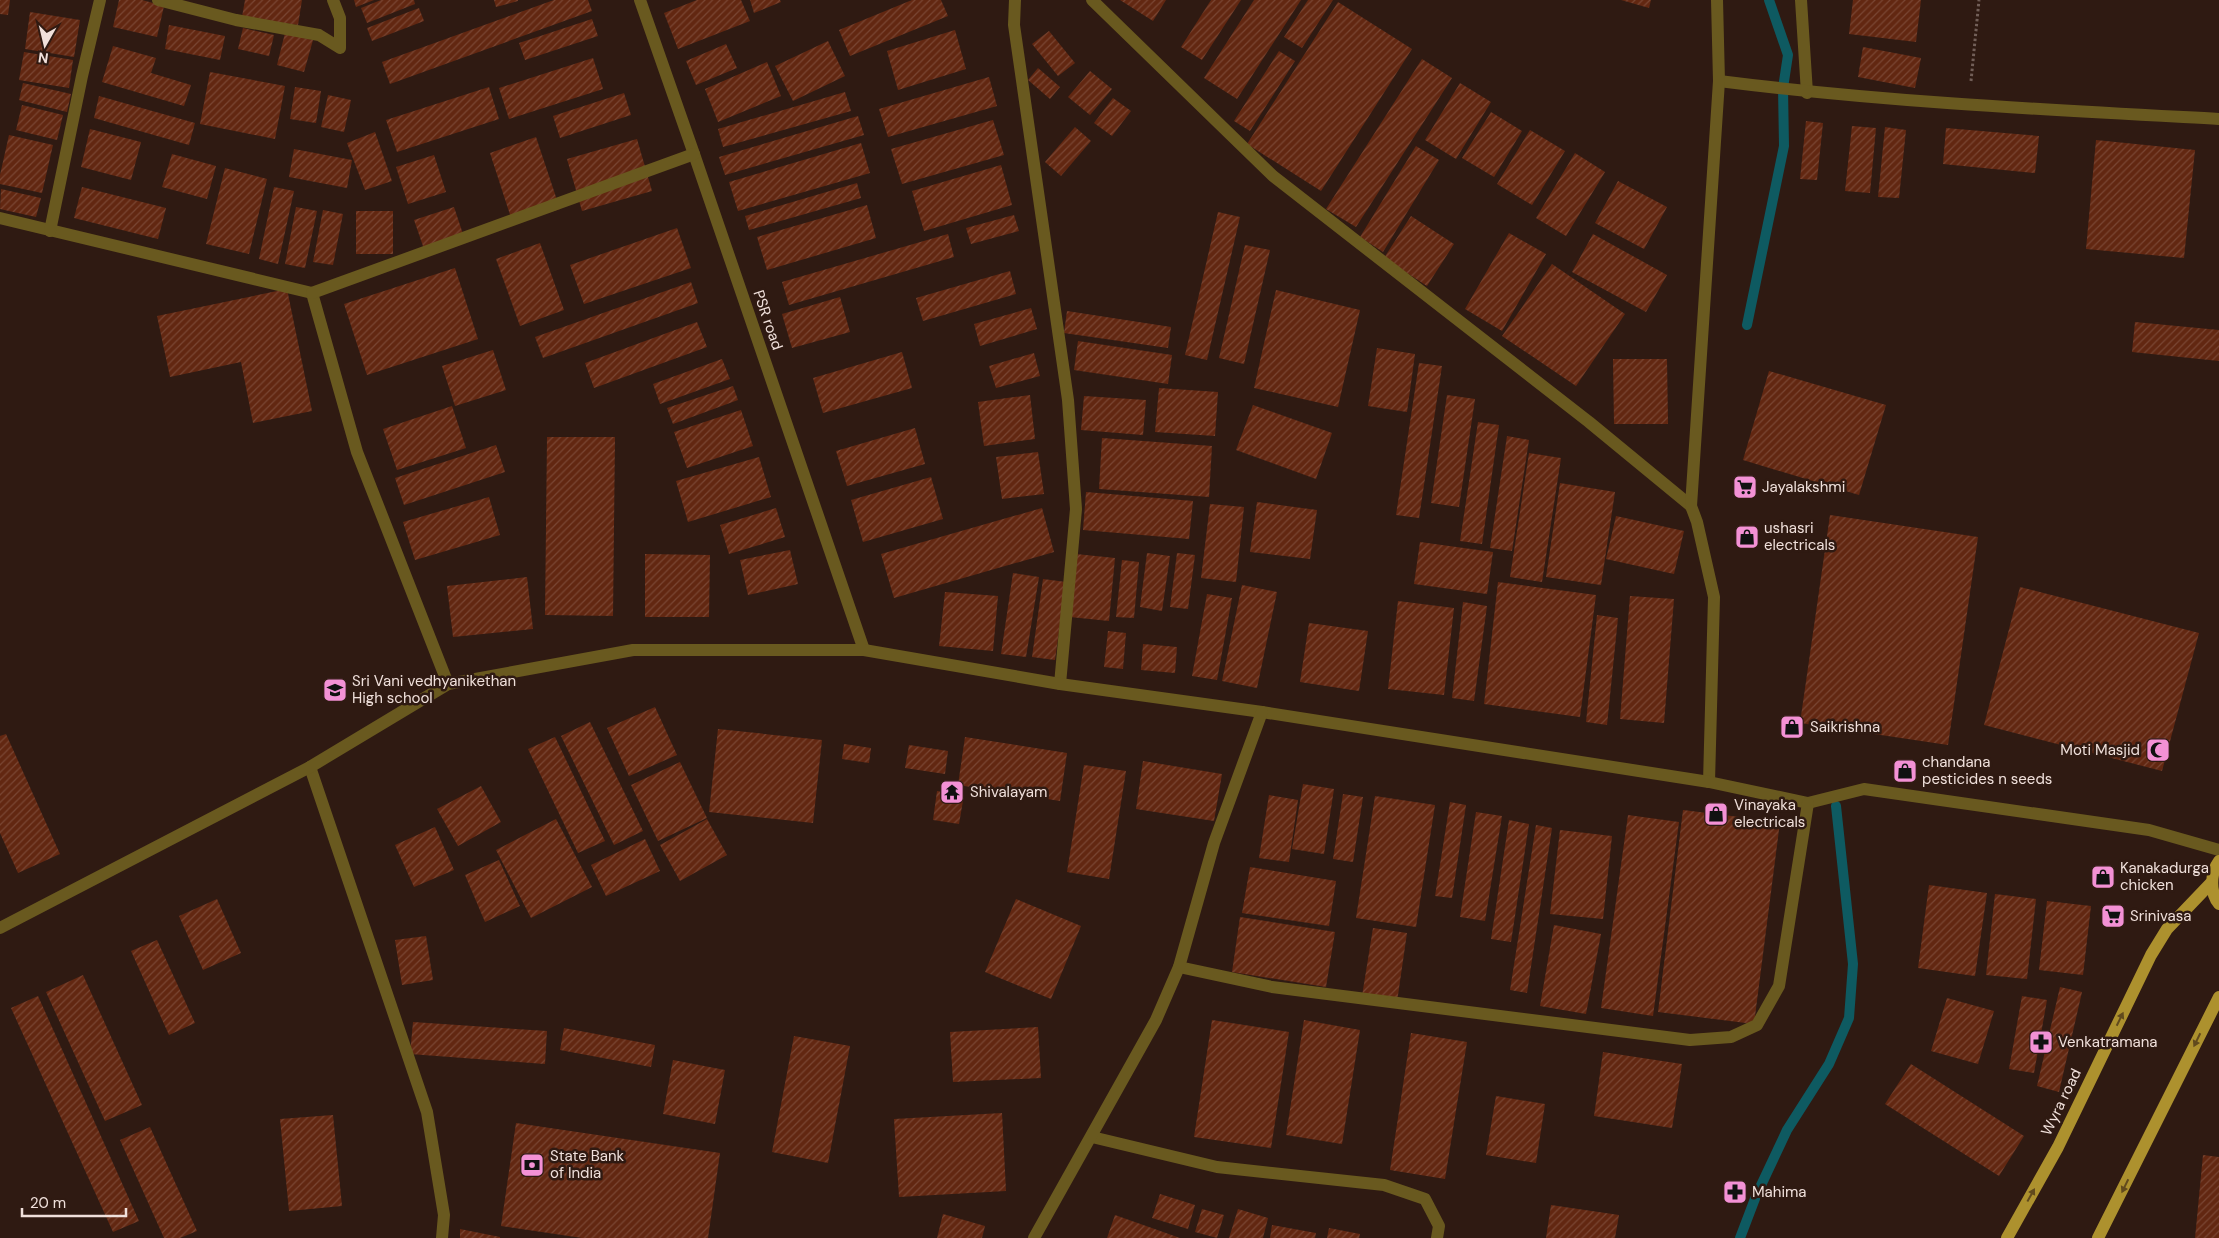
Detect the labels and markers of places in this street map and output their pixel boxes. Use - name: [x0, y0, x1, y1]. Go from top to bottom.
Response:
- supermarket icon: Jayalakshmi: [1732, 474, 1758, 500]
- place label: Jayalakshmi: [1762, 477, 1845, 497]
- place label: ushasri electricals: [1764, 518, 1835, 555]
- shop icon: ushasri electricals: [1734, 524, 1760, 550]
- place label: Sri Vani vedhyanikethan High school: [352, 671, 516, 708]
- school or university icon: Sri Vani vedhyanikethan High school: [322, 677, 348, 703]
- shop icon: Saikrishna: [1779, 714, 1805, 740]
- place label: Saikrishna: [1810, 717, 1880, 737]
- mosque icon: Moti Masjid: [2145, 737, 2171, 763]
- place label: Moti Masjid: [2060, 740, 2140, 760]
- place label: chandana pesticides n seeds: [1922, 752, 2052, 789]
- shop icon: chandana pesticides n seeds: [1892, 758, 1918, 784]
- temple icon: Shivalayam: [939, 779, 965, 805]
- place label: Shivalayam: [970, 782, 1047, 802]
- place label: Vinayaka electricals: [1734, 795, 1805, 832]
- shop icon: Vinayaka electricals: [1703, 801, 1729, 827]
- place label: Kanakadurga chicken: [2120, 858, 2209, 895]
- shop icon: Kanakadurga chicken: [2090, 864, 2116, 890]
- supermarket icon: Srinivasa: [2100, 903, 2126, 929]
- place label: Srinivasa: [2130, 906, 2191, 926]
- pharmacy icon: Venkatramana: [2028, 1029, 2054, 1055]
- place label: Venkatramana: [2058, 1032, 2158, 1052]
- place label: State Bank of India: [550, 1146, 625, 1183]
- bank icon: State Bank of India: [519, 1152, 545, 1178]
- pharmacy icon: Mahima: [1722, 1179, 1748, 1205]
- place label: Mahima: [1752, 1182, 1807, 1202]

